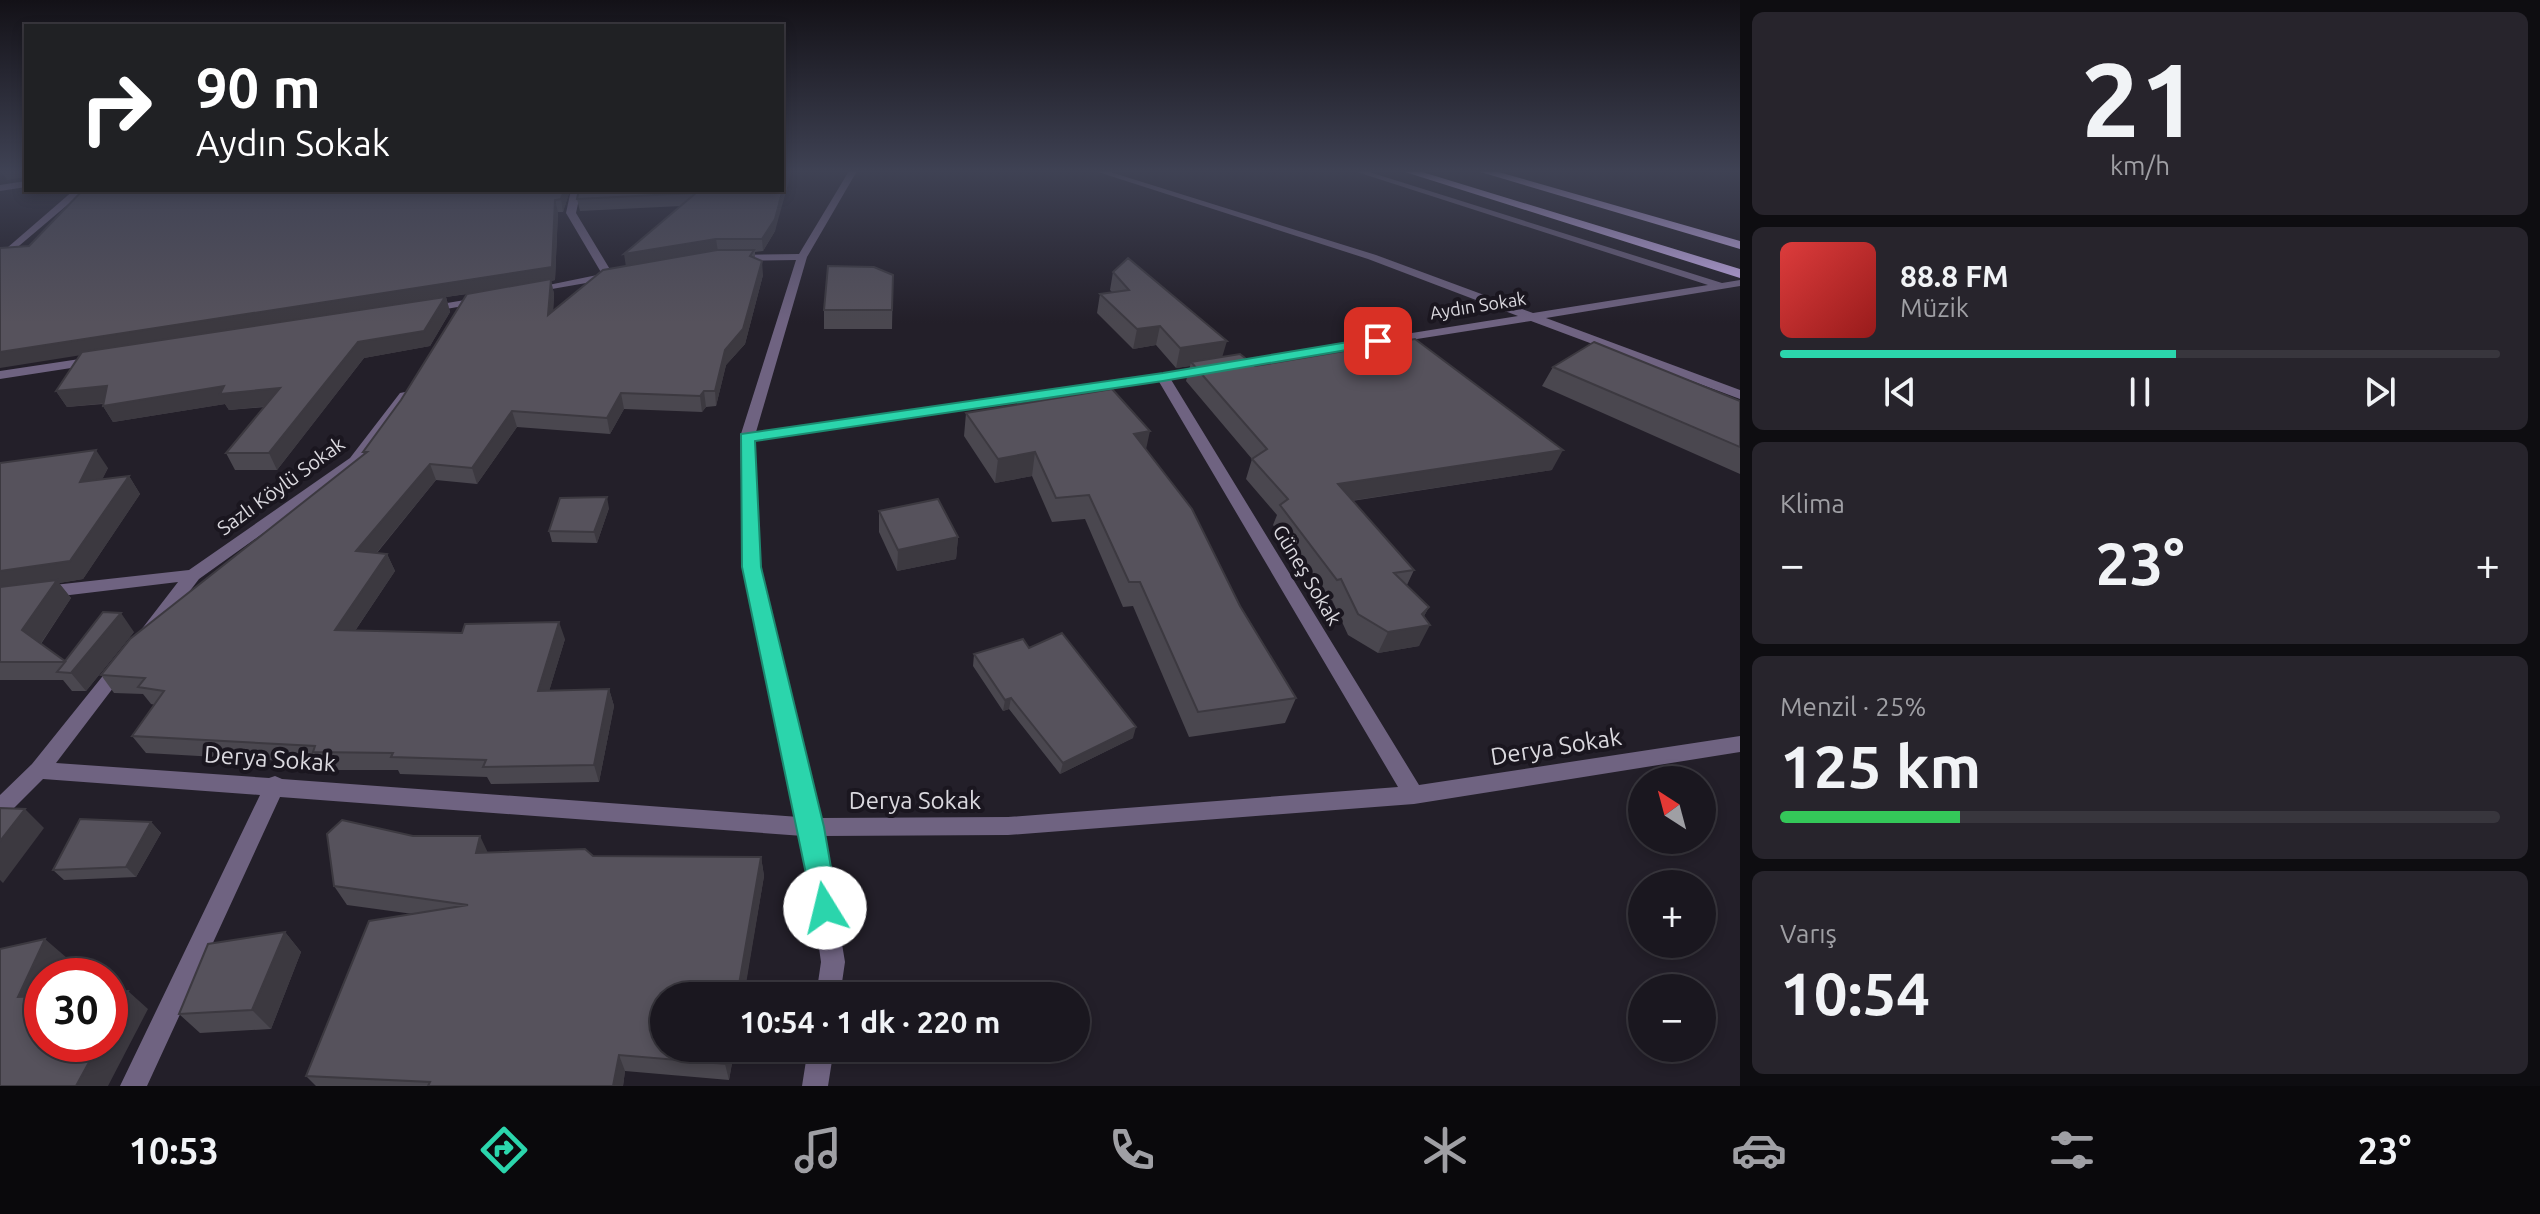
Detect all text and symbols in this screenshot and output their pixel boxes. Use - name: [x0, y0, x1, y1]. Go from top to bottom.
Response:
- text: 21: [2081, 40, 2199, 157]
- icon: right: [64, 56, 168, 160]
- text: 90 m: [196, 56, 321, 119]
- text: Aydın Sokak: [196, 122, 390, 163]
- text: km/h: [2110, 151, 2170, 180]
- text: 88.8 FM: [1900, 259, 2009, 293]
- street label: Aydın Sokak: [1428, 288, 1527, 322]
- text: Müzik: [1900, 293, 1969, 322]
- pin: [1344, 307, 1412, 375]
- icon: arrive: [1356, 319, 1400, 363]
- icon: previous: [1878, 370, 1922, 414]
- icon: pause: [2118, 370, 2162, 414]
- icon: next: [2358, 370, 2402, 414]
- street label: Sazlı Köylü Sokak: [213, 432, 349, 540]
- text: Klima: [1780, 489, 1845, 518]
- street label: Güneş Sokak: [1268, 520, 1346, 629]
- text: 23°: [2096, 529, 2184, 596]
- text: −: [1780, 539, 1805, 588]
- text: +: [2475, 539, 2500, 588]
- text: Menzil · 25%: [1780, 692, 1926, 721]
- street label: Derya Sokak: [1488, 723, 1623, 770]
- text: 125 km: [1780, 732, 1981, 799]
- street label: Derya Sokak: [203, 740, 337, 777]
- north arrow: [1628, 766, 1716, 854]
- map controls: [1628, 766, 1716, 1062]
- street label: Derya Sokak: [849, 787, 981, 814]
- position arrow: [783, 866, 867, 950]
- button: +: [1628, 870, 1716, 958]
- text: Varış: [1780, 919, 1837, 948]
- speed limit sign: 30: [24, 958, 128, 1062]
- text: 10:54: [1780, 959, 1930, 1026]
- button: −: [1628, 974, 1716, 1062]
- text: 10:54 · 1 dk · 220 m: [740, 1005, 1000, 1039]
- icon: directions: [476, 1122, 532, 1178]
- icon: music: [790, 1122, 846, 1178]
- icon: phone: [1104, 1122, 1160, 1178]
- icon: climate: [1417, 1122, 1473, 1178]
- icon: car: [1731, 1122, 1787, 1178]
- icon: filters: [2044, 1122, 2100, 1178]
- text: 10:53: [129, 1130, 219, 1171]
- text: 23°: [2358, 1130, 2411, 1171]

